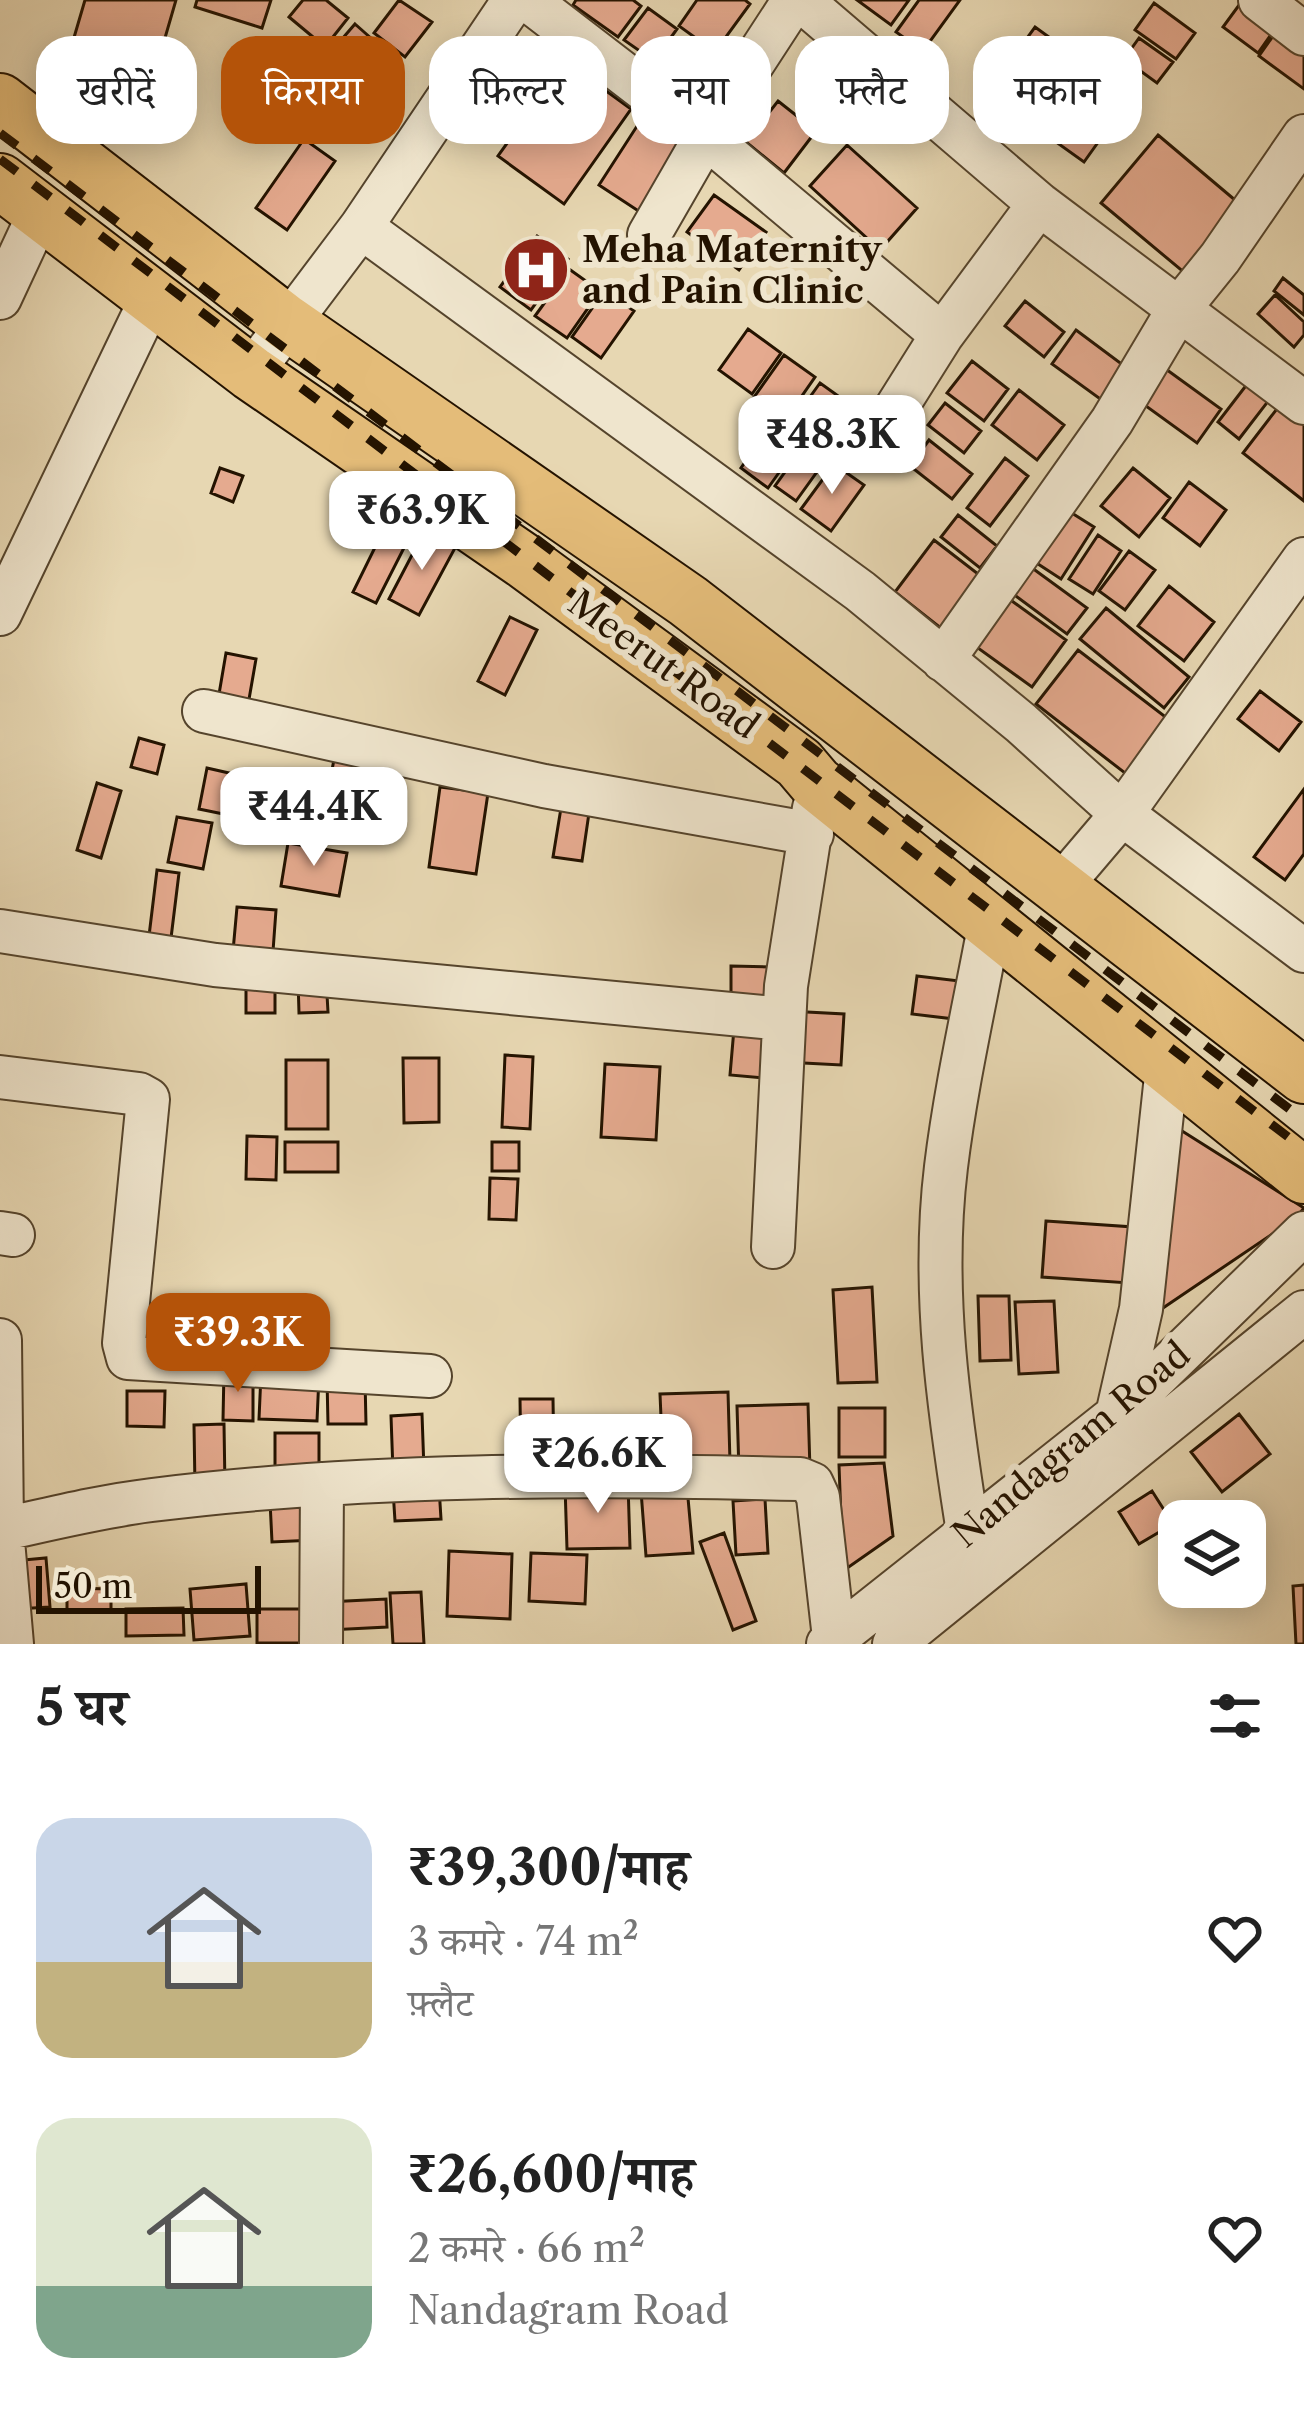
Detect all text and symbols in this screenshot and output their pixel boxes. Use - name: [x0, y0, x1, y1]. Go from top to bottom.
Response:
- chip: खरीदें: [36, 36, 197, 144]
- chip: किराया: [221, 36, 405, 144]
- chip: फ़िल्टर: [429, 36, 607, 144]
- chip: नया: [631, 36, 771, 144]
- chip: फ़्लैट: [795, 36, 949, 144]
- chip: मकान: [973, 36, 1142, 144]
- place label: Meha Maternity and Pain Clinic: [582, 227, 882, 312]
- hospital icon: Meha Maternity and Pain Clinic: [501, 235, 571, 305]
- pin: ₹48.3K: [734, 395, 930, 497]
- text: ₹48.3K: [765, 410, 899, 458]
- pin: ₹63.9K: [324, 471, 520, 573]
- text: ₹63.9K: [356, 486, 488, 534]
- street label: Meerut Road: [560, 580, 768, 748]
- pin: ₹44.4K: [216, 767, 412, 869]
- text: ₹44.4K: [247, 782, 381, 830]
- pin: ₹39.3K: [140, 1293, 336, 1395]
- text: ₹39.3K: [173, 1308, 303, 1356]
- street label: Nandagram Road: [943, 1332, 1199, 1556]
- pin: ₹26.6K: [500, 1414, 696, 1516]
- text: ₹26.6K: [531, 1429, 665, 1477]
- map controls: [1158, 1500, 1266, 1608]
- button: layers: [1158, 1500, 1266, 1608]
- scale bar: [36, 1560, 261, 1613]
- text: 50 m: [54, 1566, 132, 1607]
- text: 5 घर: [36, 1676, 128, 1738]
- icon: filters: [1202, 1683, 1268, 1749]
- text: ₹39,300/माह: [408, 1836, 689, 1898]
- icon: home: [132, 1866, 276, 2010]
- icon: heart: [1202, 1905, 1268, 1971]
- text: 3 कमरे · 74 m²: [408, 1917, 639, 1965]
- text: फ़्लैट: [408, 1979, 473, 2027]
- text: ₹26,600/माह: [408, 2143, 694, 2205]
- icon: home: [132, 2166, 276, 2310]
- icon: heart: [1202, 2205, 1268, 2271]
- text: 2 कमरे · 66 m²: [408, 2224, 645, 2272]
- text: Nandagram Road: [408, 2286, 729, 2334]

